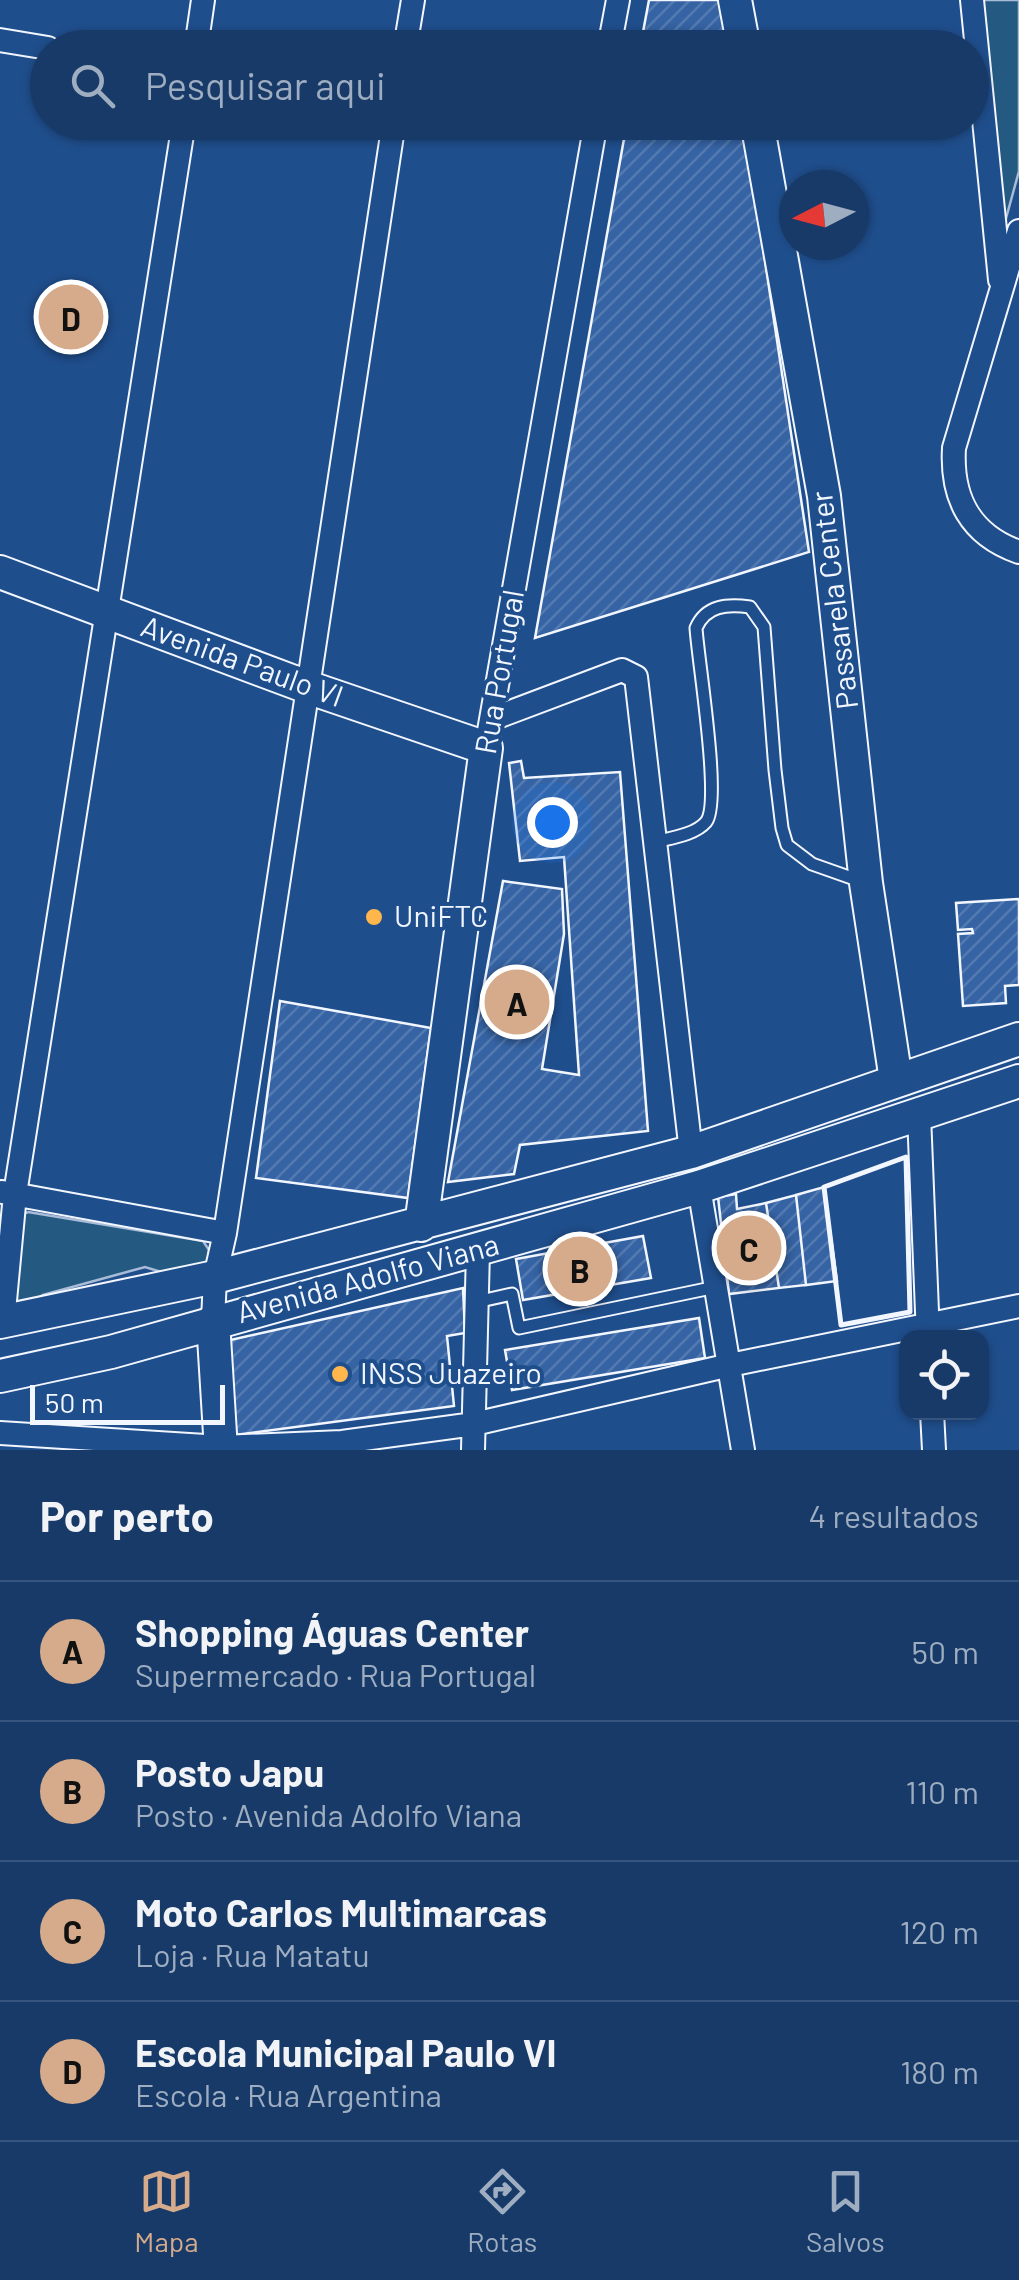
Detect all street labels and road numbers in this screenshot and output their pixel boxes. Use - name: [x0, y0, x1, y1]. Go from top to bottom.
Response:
- street label: Passarela Center: [802, 489, 864, 711]
- street label: Rua Portugal: [466, 587, 530, 757]
- street label: Avenida Paulo VI: [137, 607, 349, 713]
- street label: Avenida Adolfo Viana: [232, 1225, 502, 1329]

